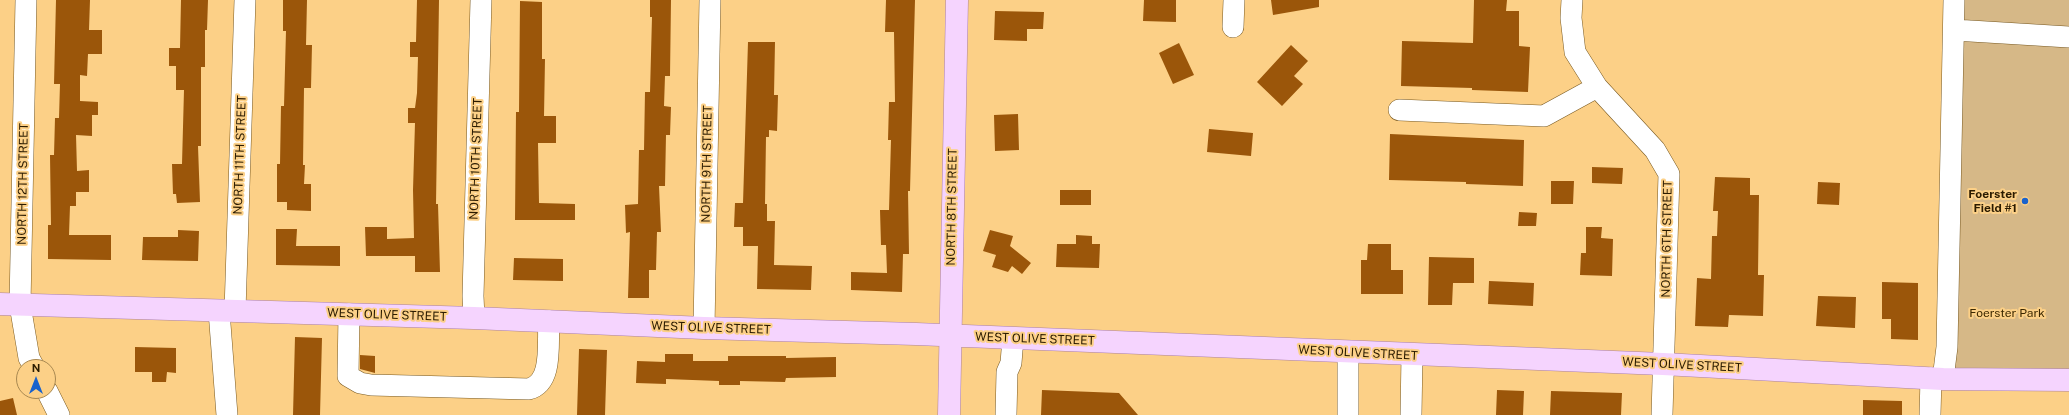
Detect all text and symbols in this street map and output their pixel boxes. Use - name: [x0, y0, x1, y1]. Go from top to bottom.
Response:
- street label: NORTH 11TH STREET: [231, 95, 249, 215]
- street label: NORTH 10TH STREET: [467, 98, 485, 220]
- street label: NORTH 9TH STREET: [699, 105, 715, 223]
- street label: NORTH 12TH STREET: [15, 123, 31, 245]
- street label: NORTH 8TH STREET: [944, 148, 960, 266]
- street label: NORTH 6TH STREET: [1659, 180, 1675, 298]
- place label: Foerster Field #1: [1968, 187, 2017, 215]
- marker: Foerster Field #1: [2020, 196, 2030, 206]
- street label: WEST OLIVE STREET: [327, 306, 447, 324]
- park label: Foerster Park: [1969, 306, 2045, 320]
- street label: WEST OLIVE STREET: [651, 319, 771, 337]
- street label: WEST OLIVE STREET: [975, 330, 1095, 348]
- street label: WEST OLIVE STREET: [1298, 343, 1418, 363]
- street label: WEST OLIVE STREET: [1622, 355, 1742, 375]
- north arrow: [16, 359, 56, 399]
- text: N: [32, 362, 40, 374]

